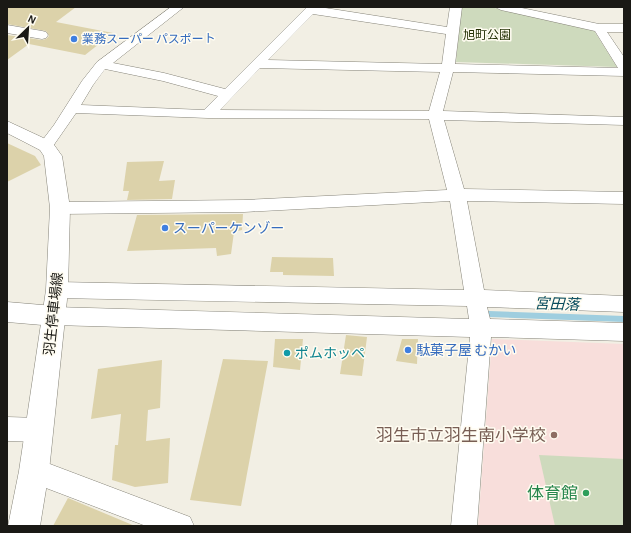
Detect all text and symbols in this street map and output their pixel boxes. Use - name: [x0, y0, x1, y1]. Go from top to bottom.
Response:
- north arrow: [8, 8, 48, 48]
- text: N: [26, 13, 38, 26]
- park label: 旭町公園: [463, 29, 511, 41]
- place label: 業務スーパー パスポート: [82, 32, 216, 45]
- marker: 業務スーパー パスポート: [69, 34, 79, 44]
- place label: スーパーケンゾー: [173, 221, 284, 236]
- marker: スーパーケンゾー: [160, 223, 170, 233]
- street label: 羽生停車場線: [42, 271, 65, 357]
- water label: 宮田落: [534, 295, 582, 313]
- place label: 駄菓子屋 むかい: [416, 343, 516, 358]
- marker: 駄菓子屋 むかい: [403, 345, 413, 355]
- place label: ポムホッペ: [295, 346, 365, 361]
- marker: ポムホッペ: [282, 348, 292, 358]
- place label: 羽生市立羽生南小学校: [376, 426, 546, 444]
- marker: 羽生市立羽生南小学校: [549, 430, 559, 440]
- place label: 体育館: [527, 484, 578, 502]
- marker: 体育館: [581, 488, 591, 498]

